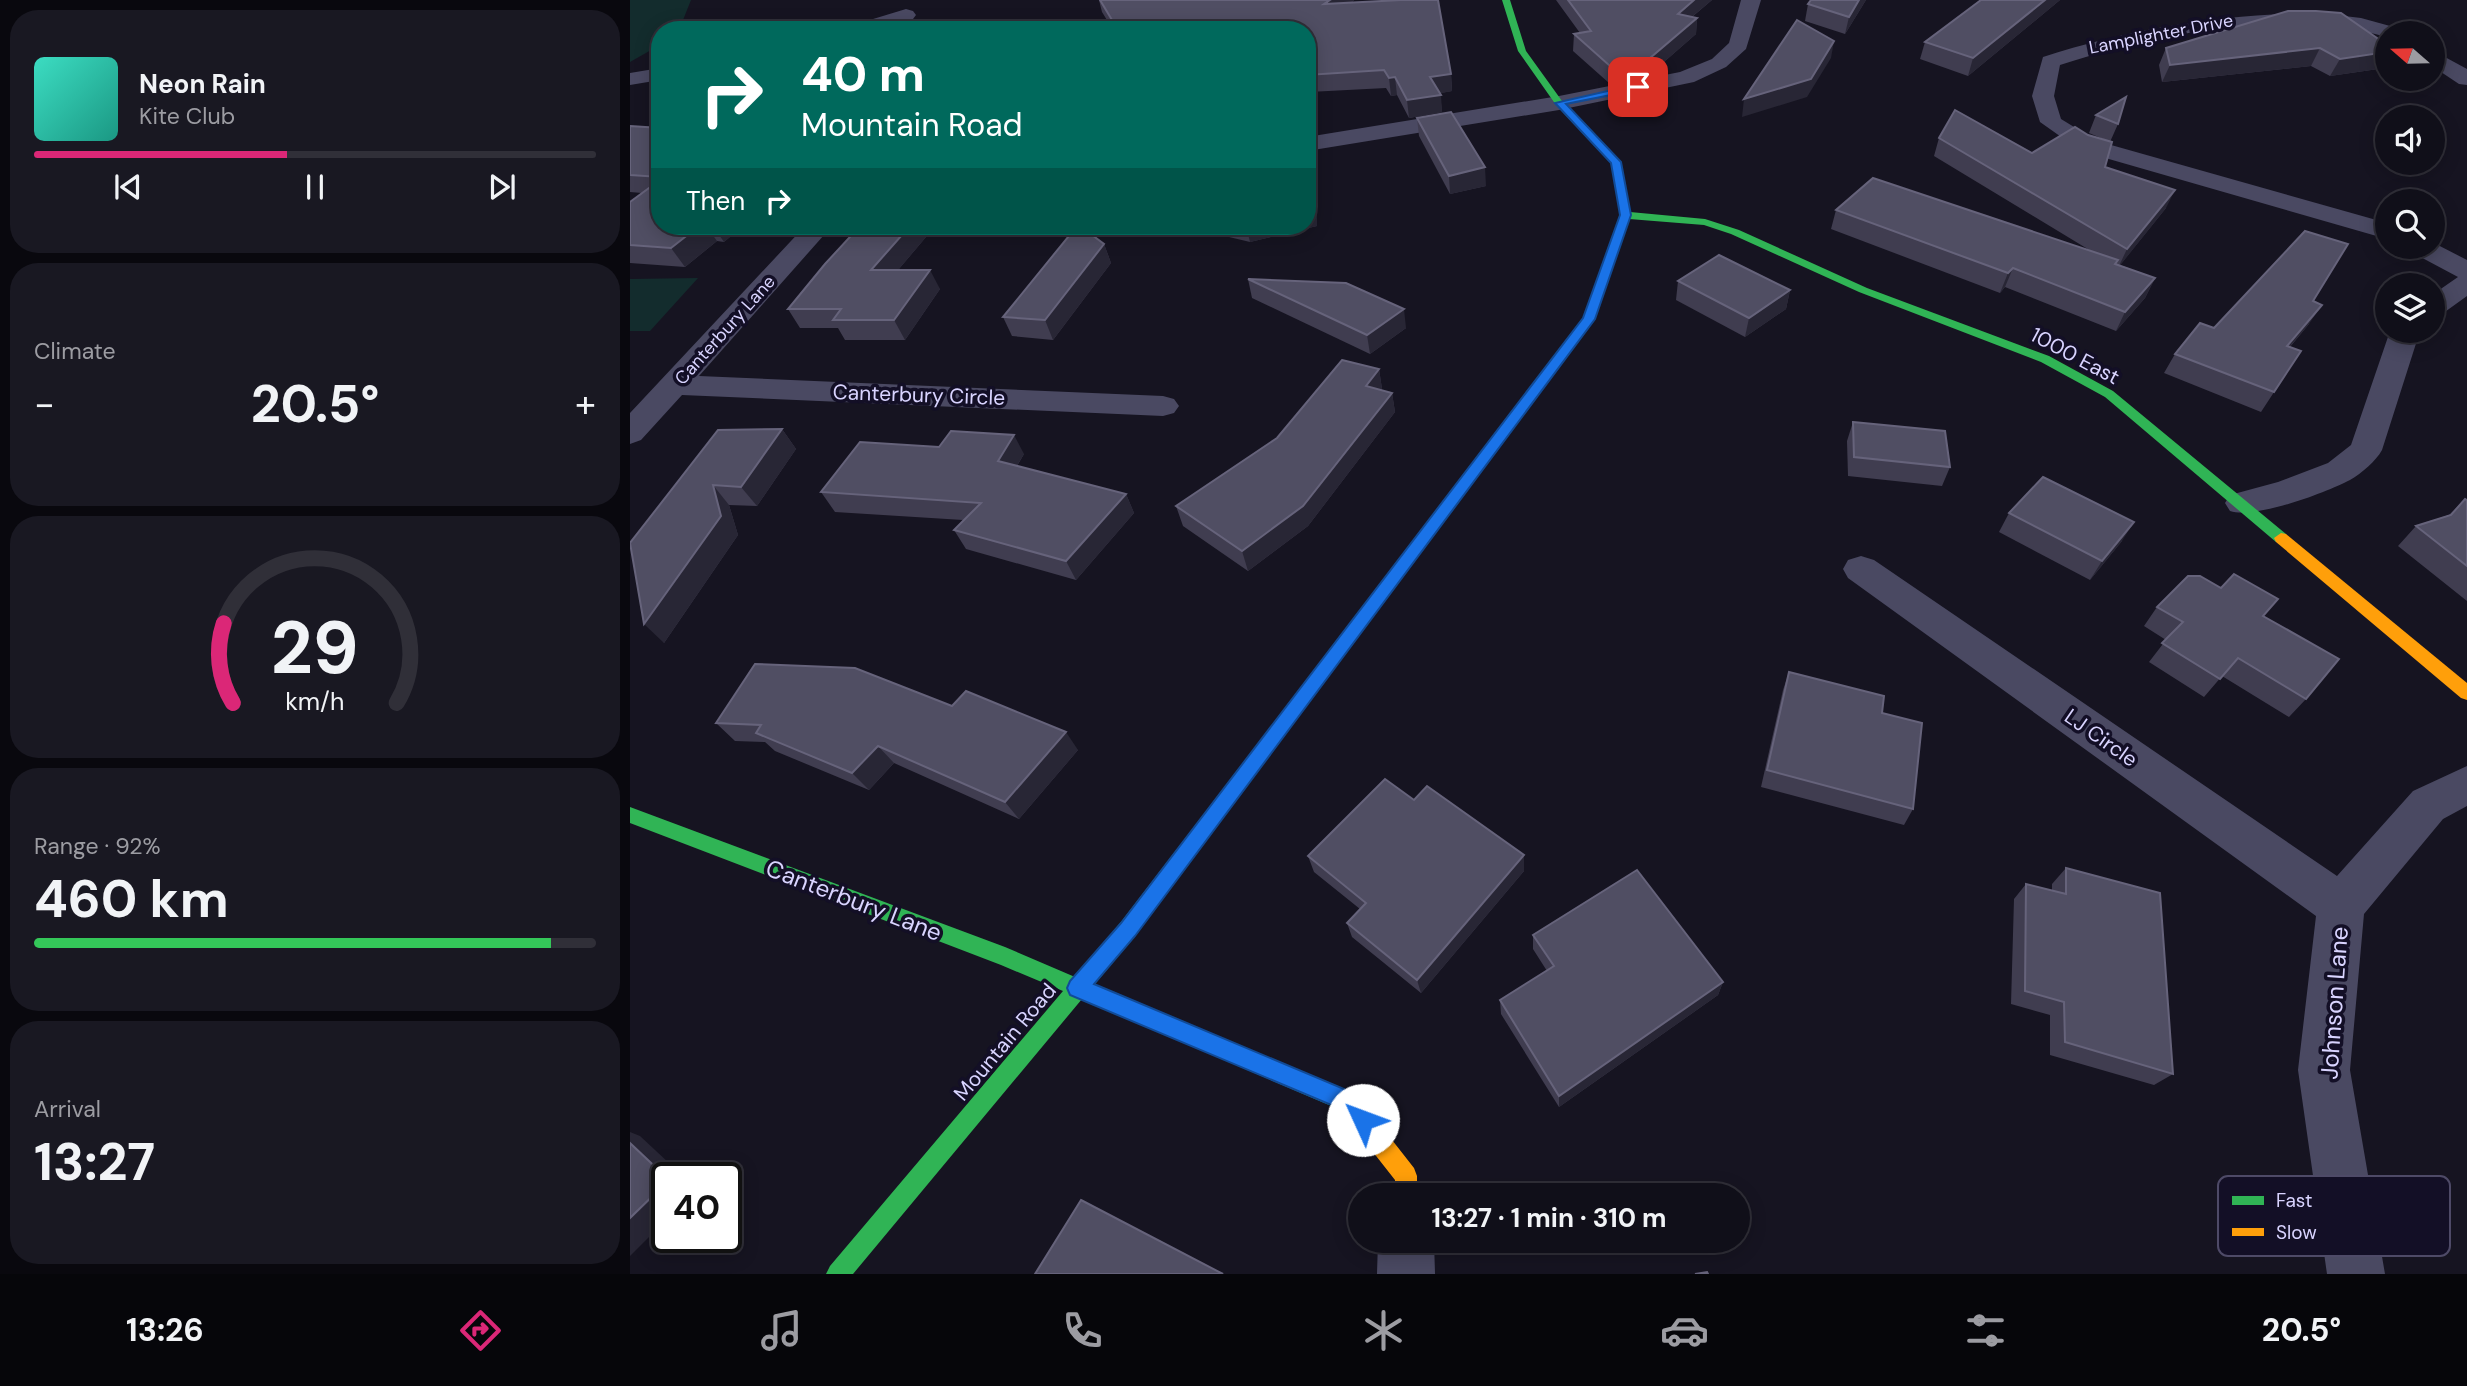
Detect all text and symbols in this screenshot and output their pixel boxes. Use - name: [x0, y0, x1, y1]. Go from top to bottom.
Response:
- street label: Lamplighter Drive: [2087, 8, 2235, 60]
- north arrow: [2375, 21, 2445, 91]
- map controls: [2375, 21, 2445, 343]
- text: 40 m: [801, 42, 925, 106]
- icon: right: [686, 49, 777, 140]
- pin: [1608, 57, 1668, 117]
- text: Neon Rain: [139, 67, 266, 101]
- icon: arrive: [1619, 68, 1657, 106]
- text: Kite Club: [139, 101, 235, 131]
- text: Mountain Road: [801, 104, 1023, 146]
- button: sound: [2375, 105, 2445, 175]
- icon: previous: [109, 168, 147, 206]
- icon: pause: [296, 168, 334, 206]
- icon: next: [483, 168, 521, 206]
- icon: right: [759, 182, 797, 220]
- text: Then: [686, 184, 745, 218]
- button: search: [2375, 189, 2445, 259]
- street label: Canterbury Lane: [669, 270, 781, 390]
- button: layers: [2375, 273, 2445, 343]
- street label: 1000 East: [2026, 321, 2124, 391]
- text: Climate: [34, 336, 116, 366]
- text: 20.5°: [251, 370, 379, 438]
- street label: Canterbury Circle: [832, 378, 1006, 412]
- text: −: [34, 379, 55, 429]
- text: +: [575, 379, 596, 429]
- text: 29: [271, 601, 359, 696]
- text: km/h: [285, 685, 345, 718]
- street label: LJ Circle: [2059, 703, 2143, 773]
- text: Range · 92%: [34, 831, 161, 861]
- street label: Canterbury Lane: [762, 852, 946, 948]
- text: 460 km: [34, 865, 229, 933]
- street label: Johnson Lane: [2313, 925, 2355, 1081]
- street label: Mountain Road: [948, 977, 1062, 1107]
- position arrow: [1326, 1083, 1400, 1157]
- text: Arrival: [34, 1094, 101, 1124]
- text: 13:27: [34, 1128, 155, 1196]
- speed limit sign: 40: [651, 1162, 742, 1253]
- legend: [2218, 1176, 2450, 1256]
- text: Fast: [2276, 1188, 2312, 1213]
- text: 13:27 · 1 min · 310 m: [1431, 1201, 1667, 1235]
- text: Slow: [2276, 1220, 2317, 1245]
- icon: directions: [456, 1306, 505, 1355]
- icon: music: [757, 1306, 806, 1355]
- icon: phone: [1058, 1306, 1107, 1355]
- icon: climate: [1359, 1306, 1408, 1355]
- icon: car: [1660, 1306, 1709, 1355]
- icon: filters: [1961, 1306, 2010, 1355]
- text: 13:26: [126, 1309, 204, 1351]
- text: 20.5°: [2262, 1309, 2341, 1351]

